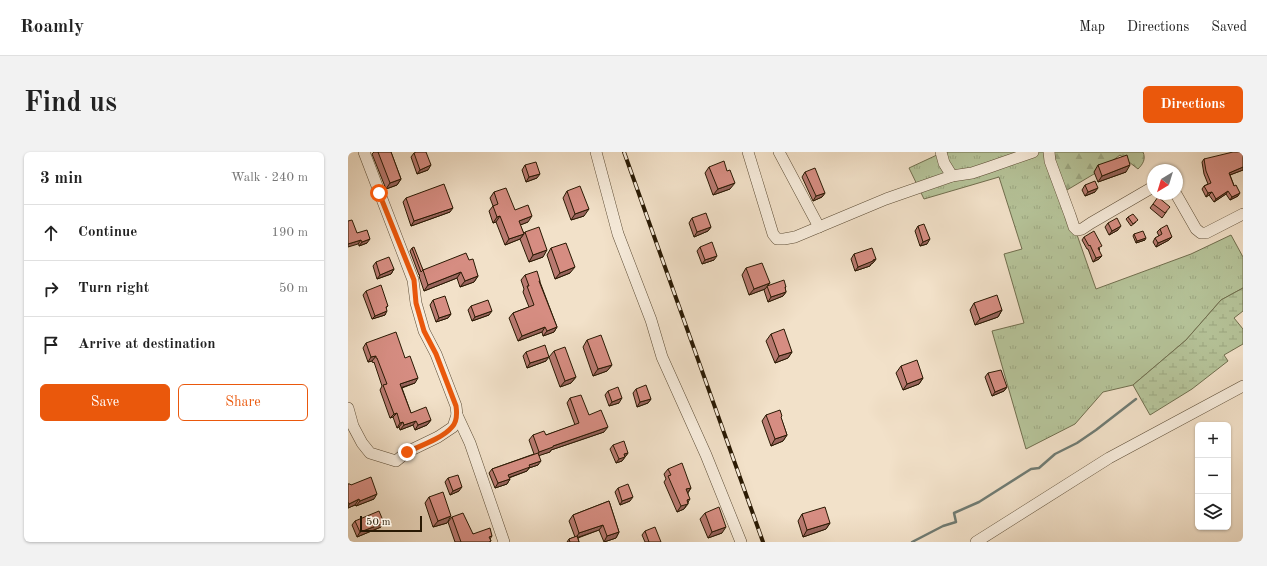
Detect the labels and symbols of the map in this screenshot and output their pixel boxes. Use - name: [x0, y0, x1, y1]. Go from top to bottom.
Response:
- north arrow: [1147, 164, 1183, 200]
- route start: [370, 184, 388, 202]
- route end: [398, 443, 416, 461]
- scale bar: [360, 514, 422, 533]

